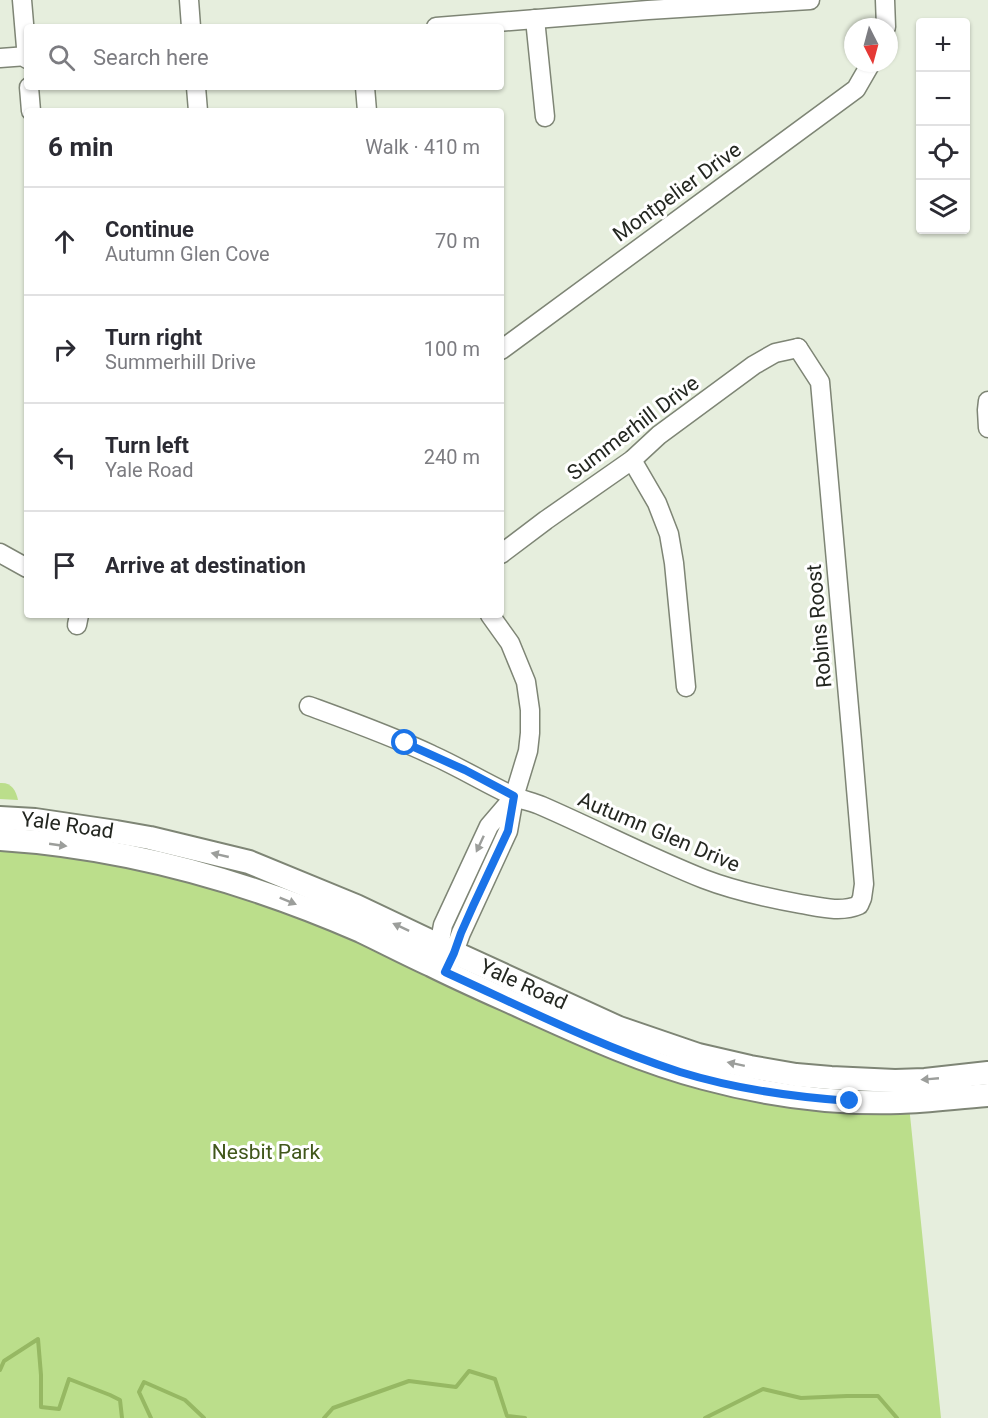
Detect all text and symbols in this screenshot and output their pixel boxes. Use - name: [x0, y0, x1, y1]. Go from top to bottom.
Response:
- north arrow: [844, 18, 898, 72]
- map controls: [916, 18, 970, 234]
- button: +: [916, 18, 970, 72]
- search box: [24, 24, 504, 90]
- icon: search: [45, 41, 78, 74]
- text: Search here: [93, 45, 209, 70]
- button: −: [916, 72, 970, 126]
- button: locate: [916, 126, 970, 180]
- text: 6 min: [48, 132, 113, 162]
- text: Walk · 410 m: [365, 135, 480, 159]
- street label: Montpelier Drive: [608, 137, 746, 247]
- button: layers: [916, 180, 970, 234]
- text: Continue: [105, 217, 194, 242]
- icon: ahead: [48, 225, 81, 258]
- text: 70 m: [435, 229, 480, 253]
- text: Autumn Glen Cove: [105, 242, 270, 266]
- text: Turn right: [105, 325, 202, 350]
- icon: right: [48, 333, 81, 366]
- text: 100 m: [424, 337, 480, 361]
- text: Summerhill Drive: [105, 350, 256, 374]
- street label: Summerhill Drive: [563, 371, 703, 485]
- text: Turn left: [105, 433, 189, 458]
- icon: left: [48, 441, 81, 474]
- text: 240 m: [424, 445, 480, 469]
- text: Yale Road: [105, 458, 194, 482]
- icon: arrive: [48, 549, 81, 582]
- text: Arrive at destination: [105, 553, 306, 578]
- street label: Robins Roost: [802, 563, 836, 689]
- route start: [391, 729, 417, 755]
- street label: Autumn Glen Drive: [575, 787, 743, 877]
- street label: Yale Road: [21, 807, 115, 844]
- one-way arrow: [476, 835, 485, 852]
- one-way arrow: [49, 840, 68, 850]
- one-way arrow: [210, 850, 229, 859]
- one-way arrow: [279, 897, 297, 907]
- one-way arrow: [392, 923, 409, 932]
- street label: Yale Road: [476, 954, 571, 1015]
- one-way arrow: [727, 1058, 745, 1068]
- one-way arrow: [920, 1074, 939, 1084]
- route end: [836, 1087, 862, 1113]
- park label: Nesbit Park: [212, 1140, 320, 1164]

